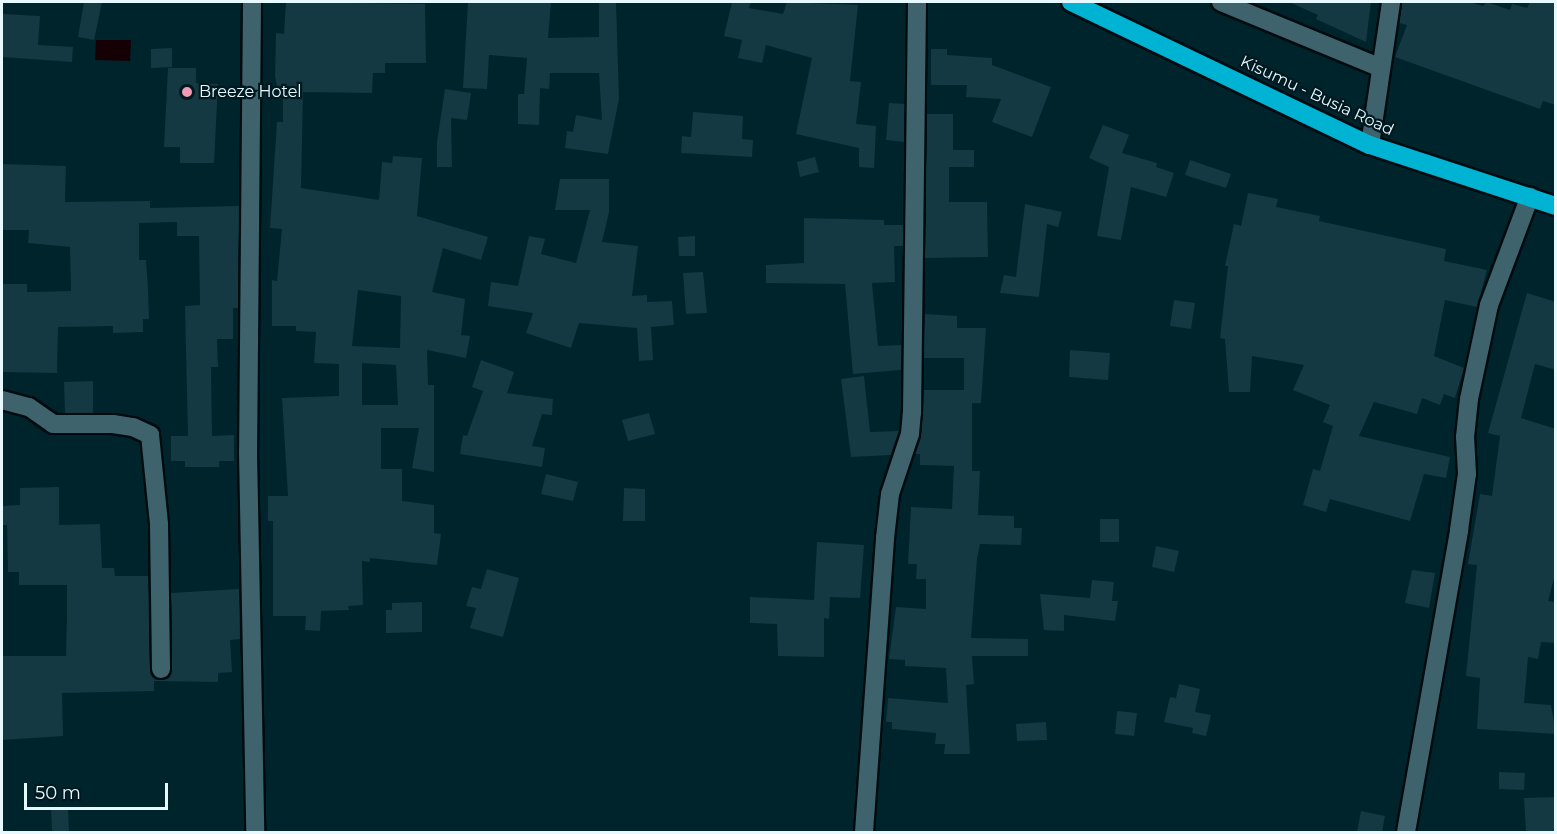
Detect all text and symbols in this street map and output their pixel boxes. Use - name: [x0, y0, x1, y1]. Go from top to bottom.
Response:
- street label: Kisumu - Busia Road: [1237, 52, 1397, 140]
- place label: Breeze Hotel: [199, 82, 302, 102]
- marker: Breeze Hotel: [180, 85, 194, 99]
- scale bar: [27, 771, 171, 809]
- text: 50 m: [35, 782, 81, 804]

